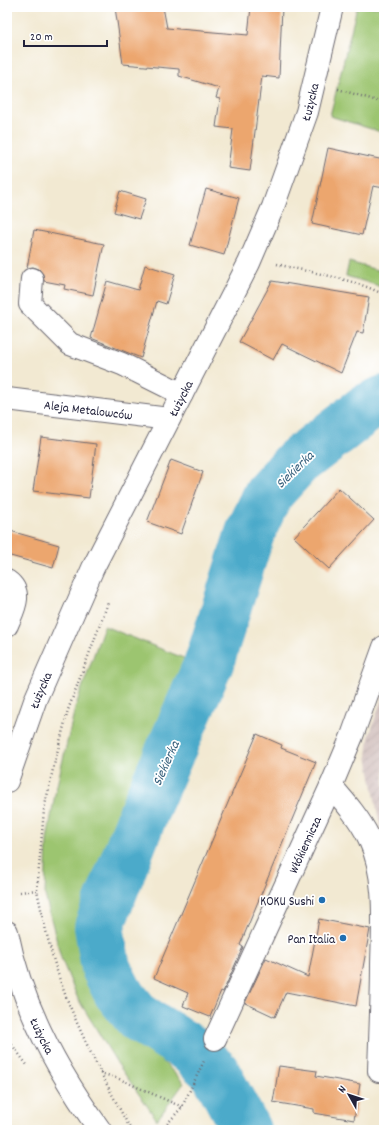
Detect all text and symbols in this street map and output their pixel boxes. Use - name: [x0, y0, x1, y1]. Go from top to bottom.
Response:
- scale bar: [24, 22, 107, 48]
- text: 20 m: [30, 29, 53, 46]
- street label: Łużycka: [297, 81, 326, 125]
- street label: Łużycka: [165, 377, 200, 421]
- street label: Aleja Metalowców: [43, 397, 134, 426]
- water label: Siekierka: [272, 446, 320, 494]
- street label: Łużycka: [26, 669, 59, 712]
- water label: Siekierka: [148, 737, 186, 789]
- street label: Włókiennicza: [285, 813, 328, 877]
- place label: KOKU Sushi: [260, 893, 315, 912]
- marker: KOKU Sushi: [317, 895, 327, 905]
- place label: Pan Italia: [288, 931, 336, 950]
- marker: Pan Italia: [338, 933, 348, 943]
- street label: Łużycka: [23, 1015, 58, 1059]
- north arrow: [329, 1075, 369, 1115]
- text: N: [335, 1082, 351, 1097]

